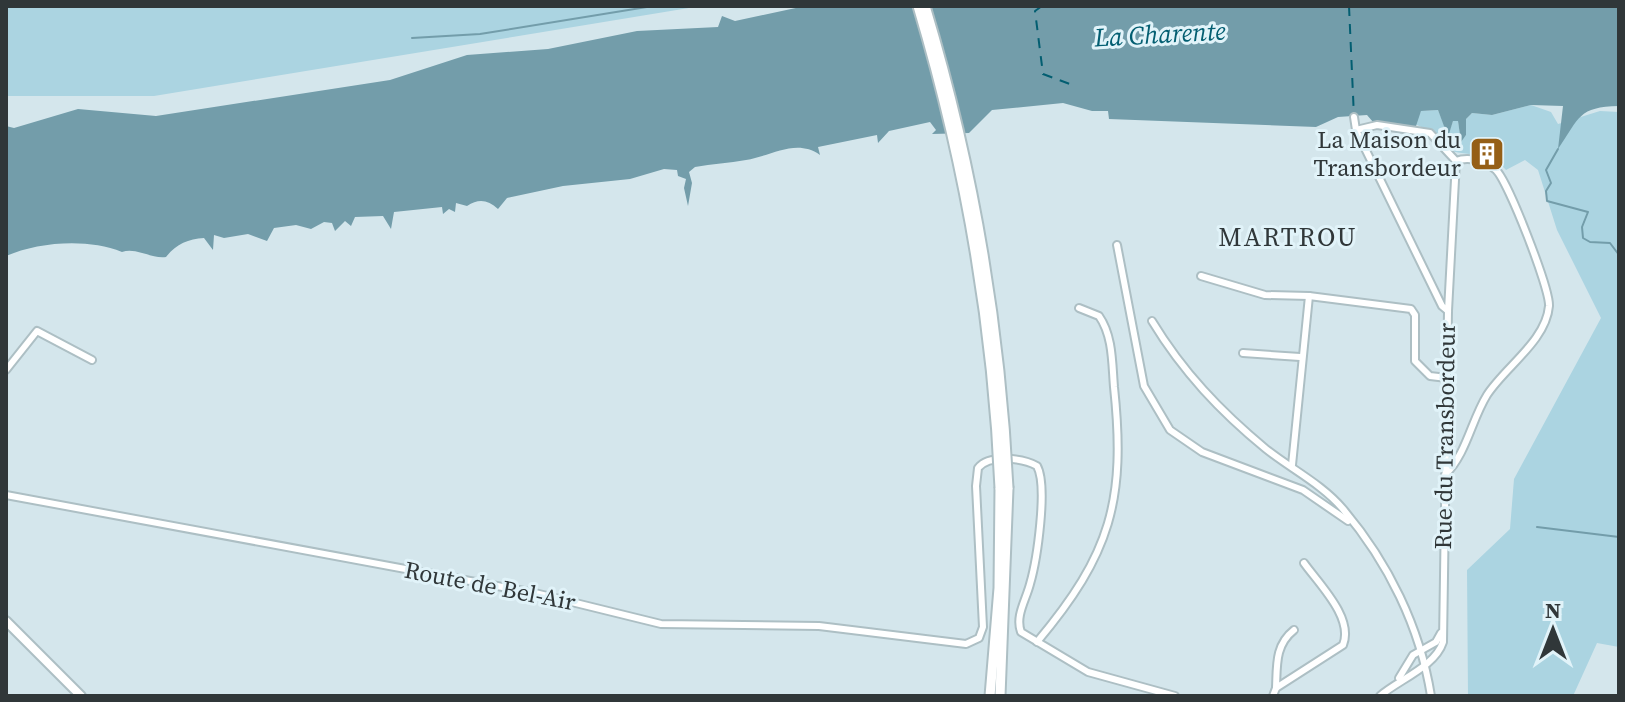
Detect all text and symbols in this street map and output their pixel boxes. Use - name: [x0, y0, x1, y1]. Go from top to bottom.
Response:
- water label: La Charente: [1092, 13, 1227, 55]
- place label: La Maison du Transbordeur: [1314, 123, 1461, 184]
- building icon: La Maison du Transbordeur: [1468, 135, 1506, 173]
- district label: MARTROU: [1218, 219, 1358, 255]
- street label: Rue du Transbordeur: [1426, 322, 1463, 550]
- street label: Route de Bel-Air: [402, 553, 578, 618]
- north arrow: [1513, 590, 1593, 670]
- text: N: [1545, 595, 1561, 625]

